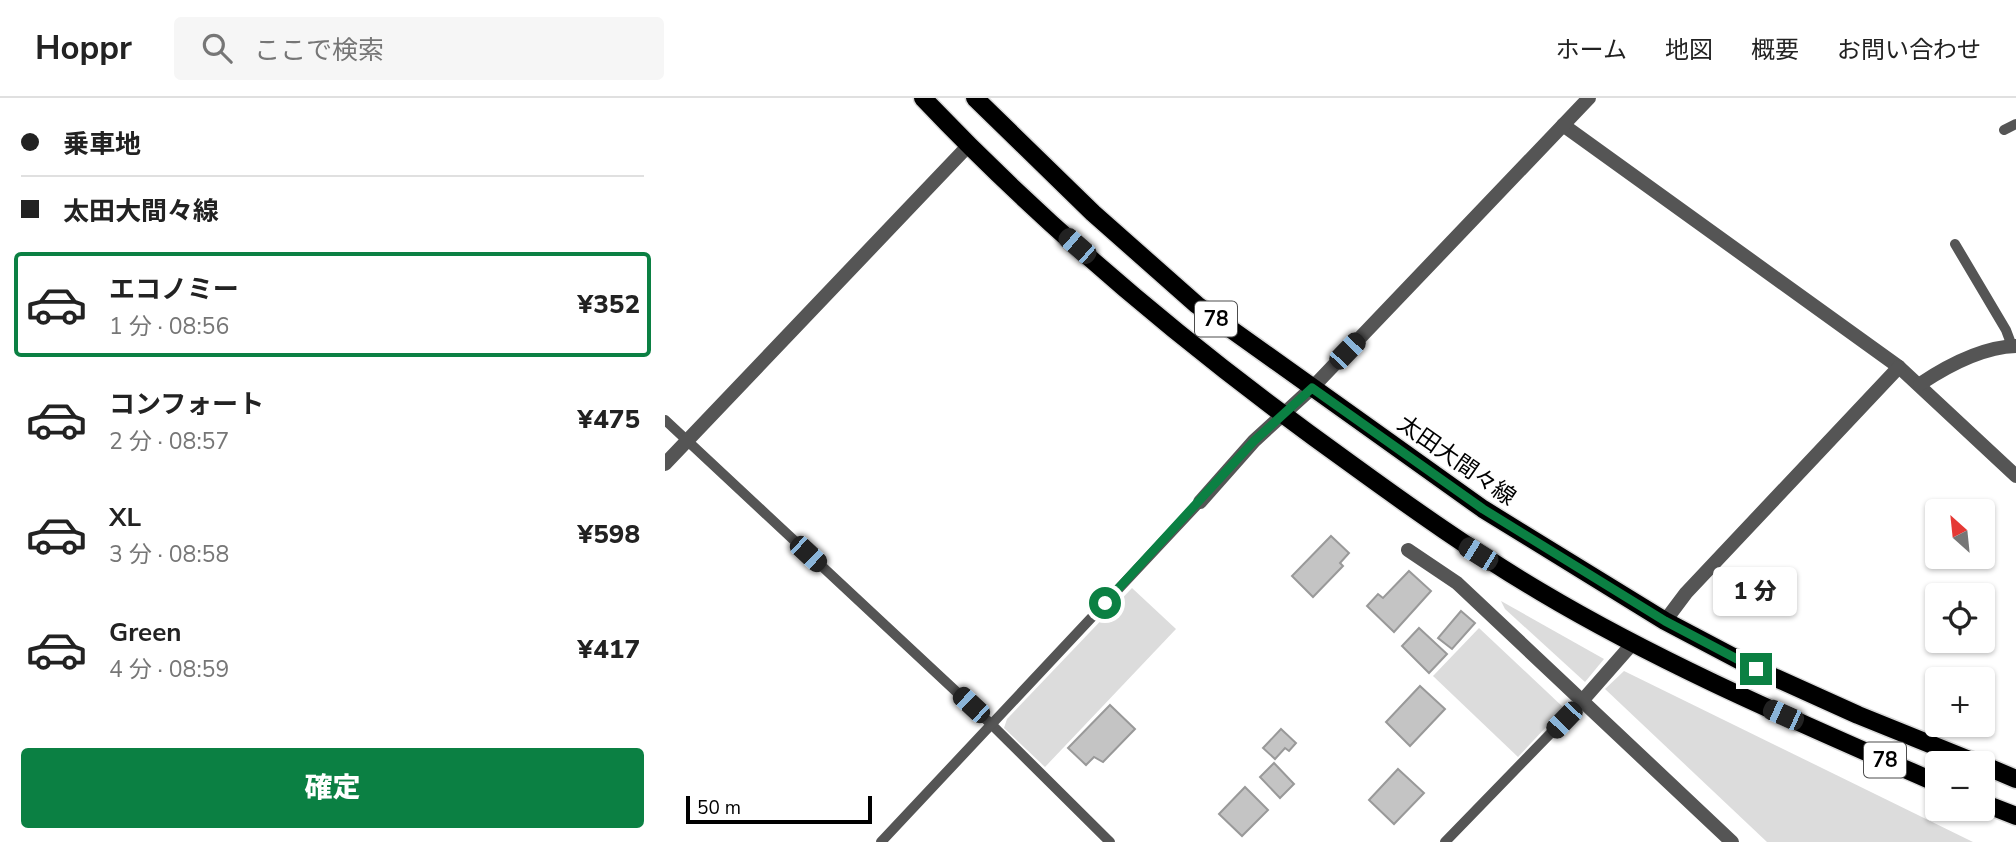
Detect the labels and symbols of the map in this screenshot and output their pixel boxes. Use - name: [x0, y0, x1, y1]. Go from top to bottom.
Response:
- car: [1055, 224, 1100, 268]
- road number: 78: [1195, 302, 1237, 336]
- car: [1325, 329, 1370, 373]
- street label: 太田大間々線: [1391, 408, 1522, 513]
- north arrow: [1925, 499, 1995, 569]
- car: [786, 532, 831, 576]
- car: [1455, 534, 1502, 574]
- callout: 1 分: [1714, 568, 1798, 616]
- route start: [1089, 587, 1121, 619]
- route end: [1740, 653, 1772, 685]
- car: [949, 683, 994, 727]
- car: [1760, 697, 1807, 733]
- car: [1542, 698, 1587, 742]
- road number: 78: [1864, 742, 1906, 778]
- scale bar: [686, 793, 871, 825]

